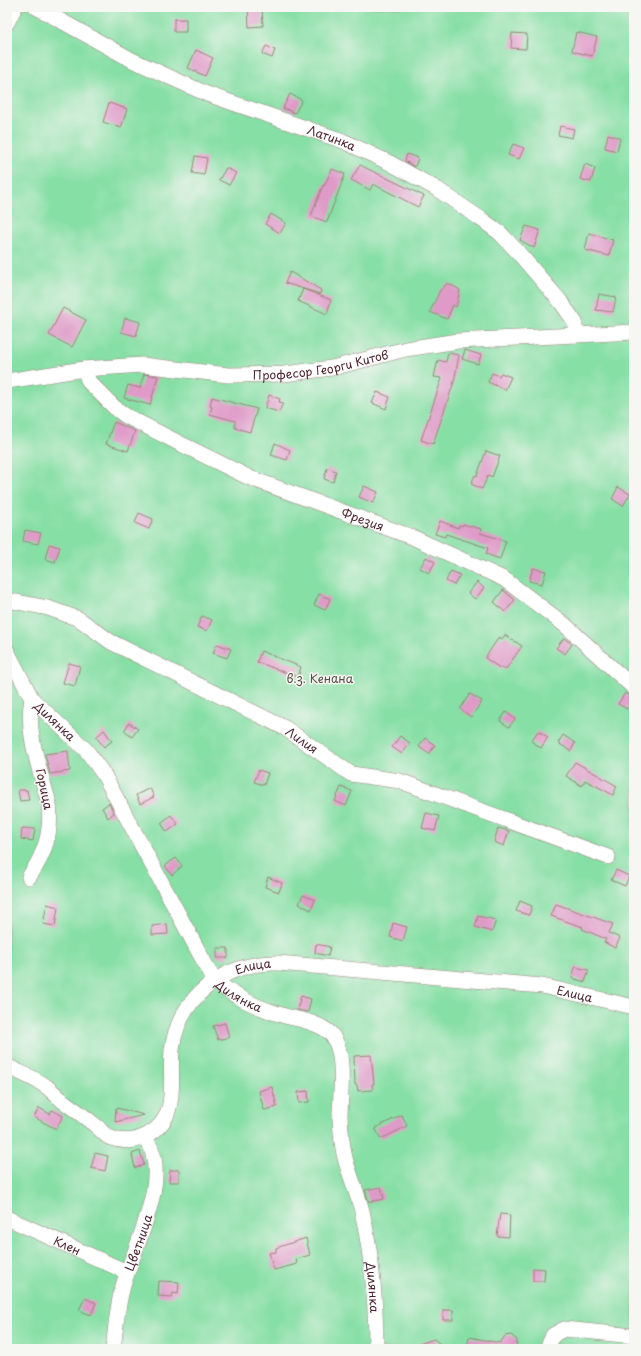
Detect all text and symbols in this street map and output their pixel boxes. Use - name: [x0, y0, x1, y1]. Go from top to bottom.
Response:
- street label: Латинка: [305, 120, 359, 155]
- street label: Професор Георги Китов: [252, 345, 390, 384]
- street label: Фрезия: [339, 503, 387, 535]
- park label: в.з. Кенана: [287, 669, 354, 687]
- street label: Дилянка: [30, 696, 80, 745]
- street label: Лилия: [282, 722, 322, 758]
- street label: Горица: [32, 767, 58, 812]
- street label: Елица: [232, 954, 272, 979]
- street label: Дилянка: [211, 974, 265, 1016]
- street label: Елица: [555, 981, 595, 1006]
- street label: Цветница: [120, 1212, 156, 1273]
- street label: Клен: [51, 1231, 84, 1259]
- street label: Дилянка: [362, 1260, 384, 1314]

